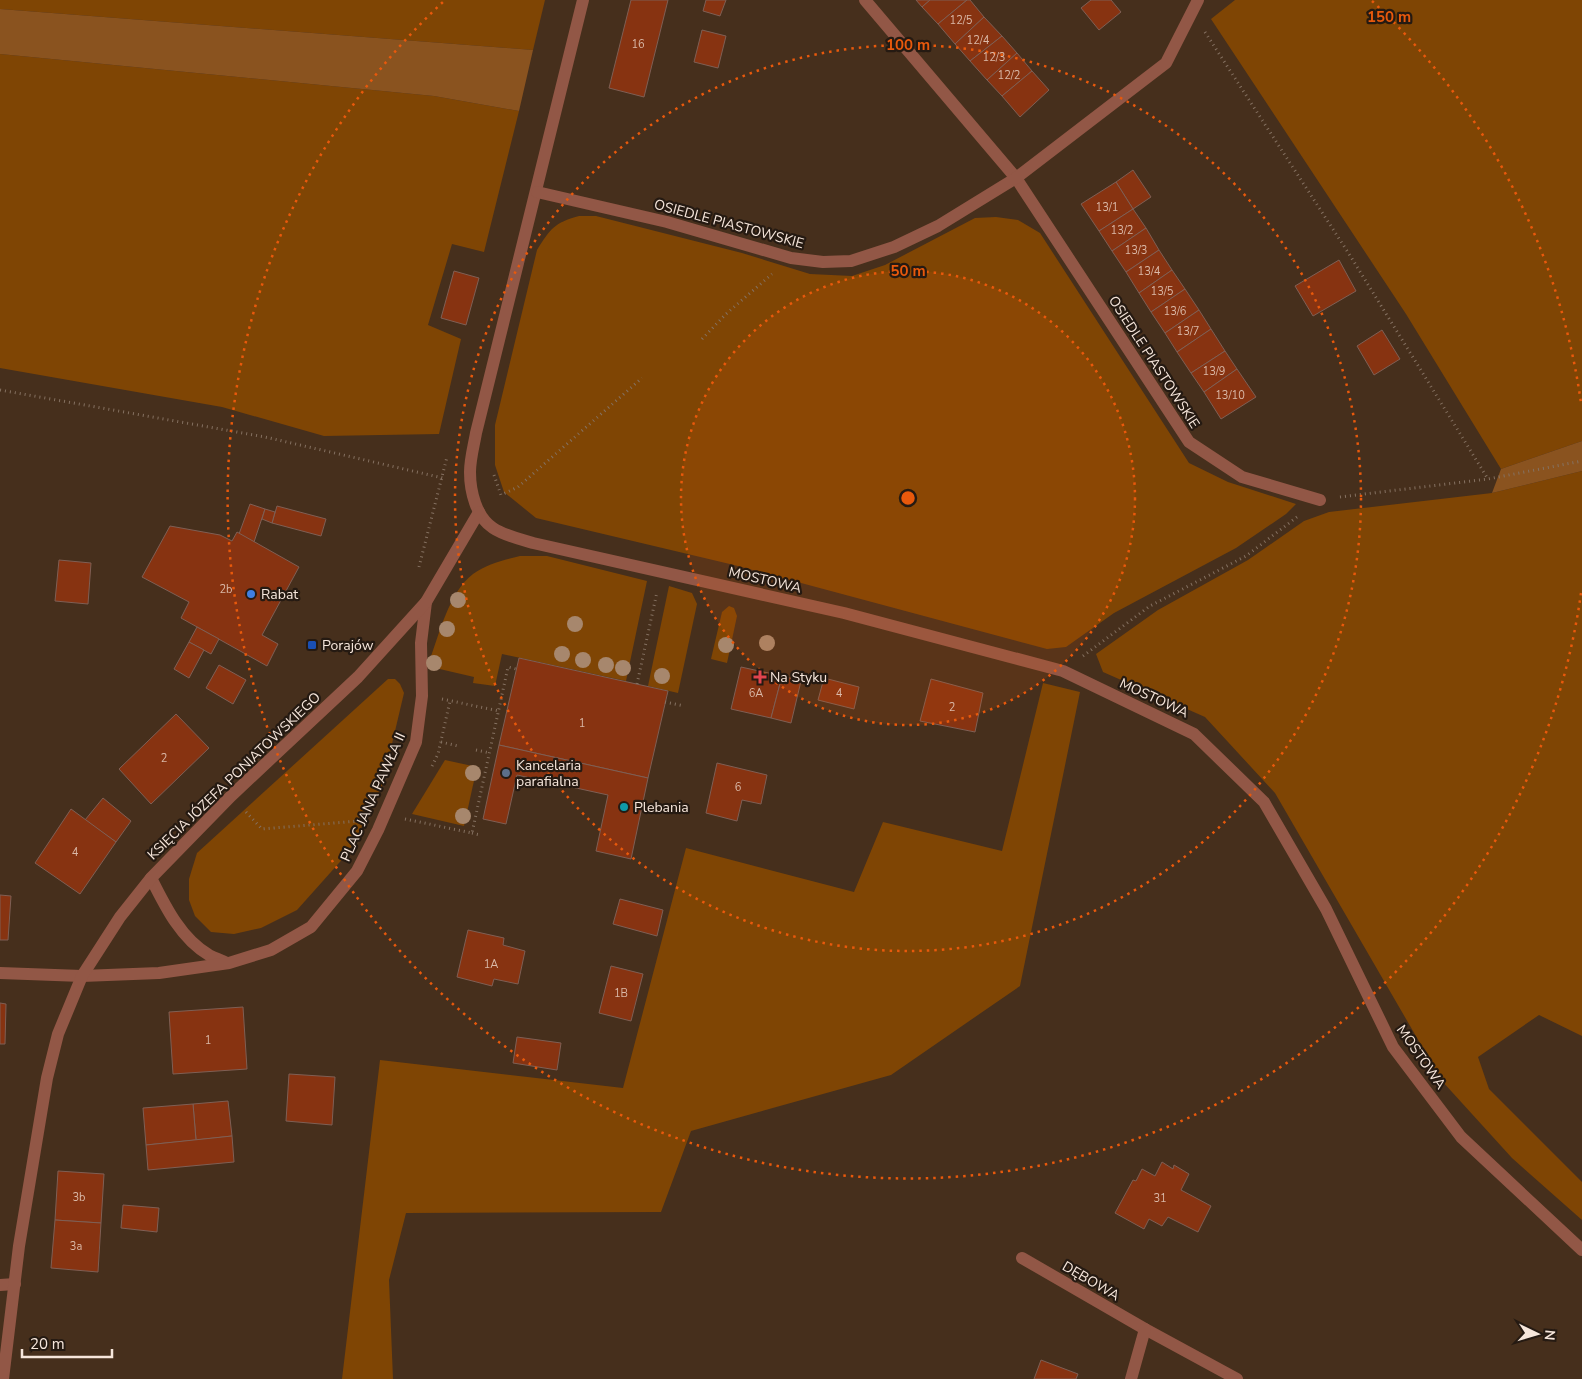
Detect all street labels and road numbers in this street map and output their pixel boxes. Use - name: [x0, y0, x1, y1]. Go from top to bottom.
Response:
- street label: OSIEDLE PIASTOWSKIE: [652, 195, 806, 253]
- street label: OSIEDLE PIASTOWSKIE: [1104, 292, 1204, 432]
- street label: MOSTOWA: [727, 562, 803, 598]
- street label: MOSTOWA: [1116, 674, 1192, 722]
- street label: KSIĘCIA JÓZEFA PONIATOWSKIEGO: [143, 688, 325, 864]
- street label: PLAC JANA PAWŁA II: [336, 730, 410, 864]
- street label: MOSTOWA: [1392, 1021, 1450, 1093]
- street label: DĘBOWA: [1059, 1257, 1123, 1305]

